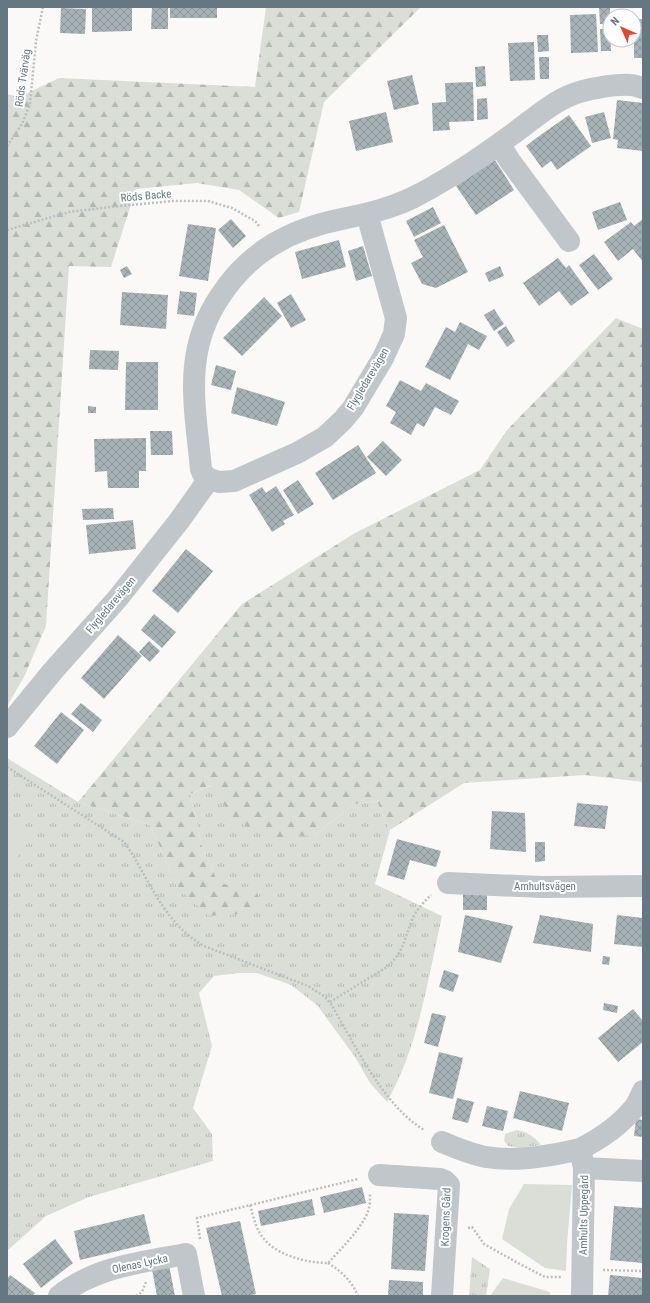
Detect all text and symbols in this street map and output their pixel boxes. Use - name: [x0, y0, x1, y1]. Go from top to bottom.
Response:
- north arrow: [602, 8, 642, 48]
- text: N: [608, 14, 622, 28]
- street label: Röds Tvärväg: [13, 48, 33, 108]
- street label: Röds Backe: [120, 187, 172, 205]
- street label: Flygledarevägen: [344, 346, 392, 412]
- street label: Flygledarevägen: [83, 574, 139, 636]
- street label: Amhultsvägen: [514, 880, 576, 893]
- street label: Amhults Uppegård: [577, 1175, 591, 1255]
- street label: Krogens Gård: [438, 1187, 454, 1247]
- street label: Olenas Lycka: [111, 1252, 169, 1276]

